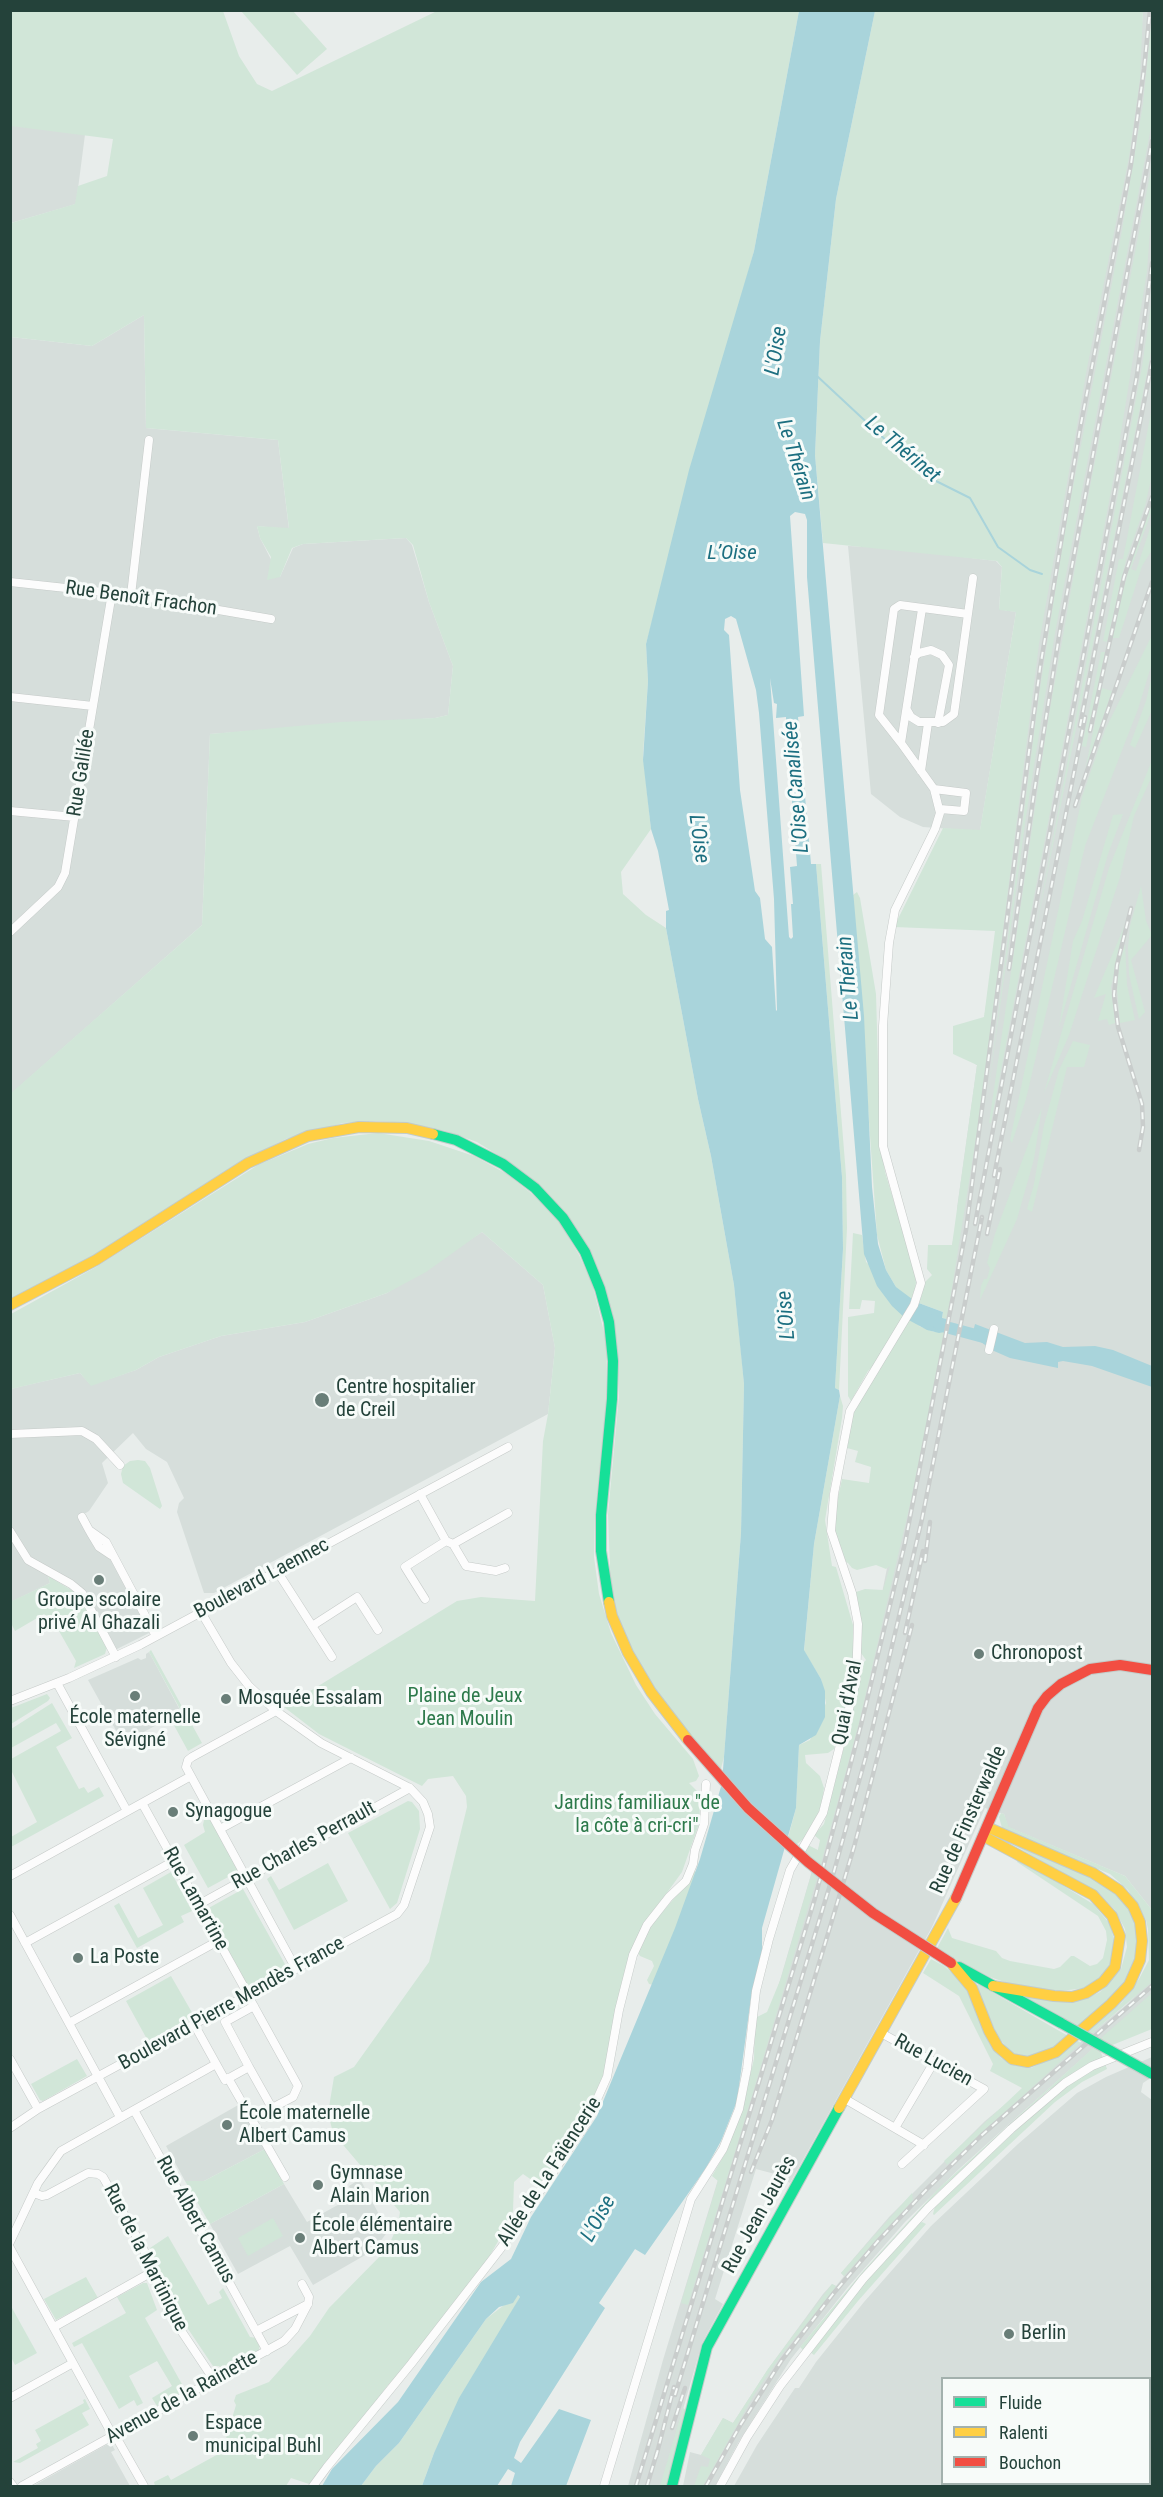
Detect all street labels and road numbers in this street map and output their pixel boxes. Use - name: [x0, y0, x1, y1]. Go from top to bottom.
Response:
- street label: Rue Benoît Frachon: [64, 576, 218, 622]
- street label: Rue Galilée: [63, 728, 101, 818]
- street label: Boulevard Laennec: [190, 1533, 334, 1625]
- street label: Quai d'Aval: [828, 1658, 868, 1748]
- street label: Rue de Finsterwalde: [926, 1742, 1012, 1898]
- street label: Rue Charles Perrault: [228, 1797, 380, 1895]
- street label: Rue Lamartine: [157, 1843, 233, 1955]
- street label: Boulevard Pierre Mendès France: [115, 1932, 349, 2076]
- street label: Rue Lucien: [890, 2030, 976, 2092]
- street label: Allée de La Faïencerie: [493, 2093, 607, 2251]
- street label: Rue Albert Camus: [150, 2152, 240, 2288]
- street label: Rue Jean Jaurès: [718, 2152, 802, 2278]
- street label: Rue de la Martinique: [98, 2180, 192, 2336]
- street label: Avenue de la Rainette: [102, 2346, 262, 2450]

